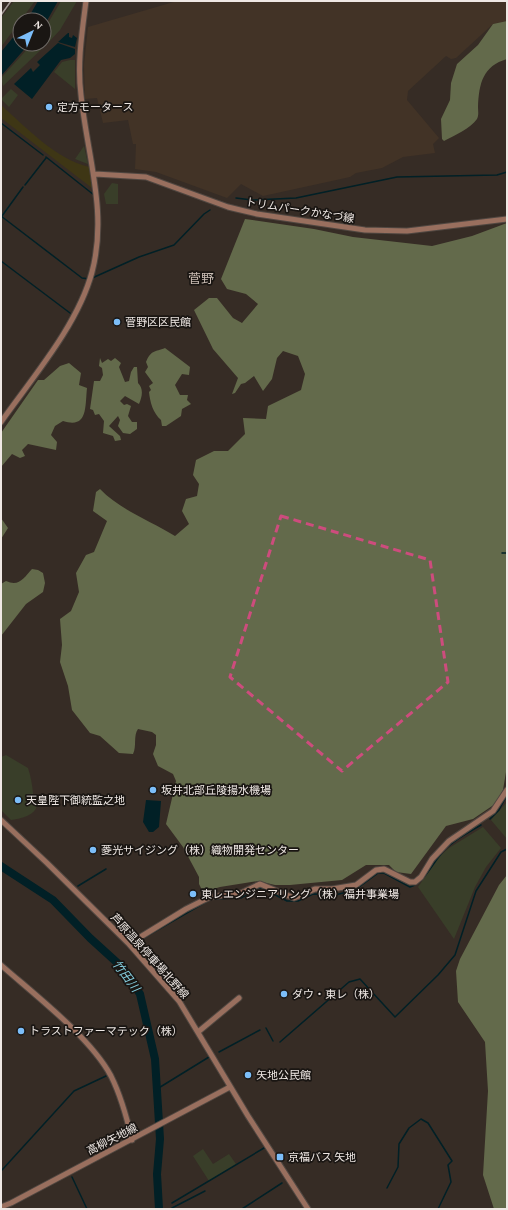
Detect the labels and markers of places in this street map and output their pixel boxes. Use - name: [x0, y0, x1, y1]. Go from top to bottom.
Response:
- place label: 定方モータース: [57, 101, 133, 113]
- marker: 定方モータース: [44, 102, 54, 112]
- place label: 菅野区区民館: [125, 316, 191, 328]
- marker: 菅野区区民館: [112, 317, 122, 327]
- place label: 坂井北部丘陵揚水機場: [161, 784, 271, 796]
- marker: 坂井北部丘陵揚水機場: [148, 785, 158, 795]
- place label: 天皇陛下御統監之地: [26, 794, 125, 806]
- marker: 天皇陛下御統監之地: [13, 795, 23, 805]
- place label: 菱光サイジング（株）織物開発センター: [101, 844, 299, 856]
- marker: 菱光サイジング（株）織物開発センター: [88, 845, 98, 855]
- place label: 東レエンジニアリング（株）福井事業場: [201, 888, 399, 900]
- marker: 東レエンジニアリング（株）福井事業場: [188, 889, 198, 899]
- place label: ダウ・東レ（株）: [292, 988, 380, 1000]
- marker: ダウ・東レ（株）: [279, 989, 289, 999]
- place label: トラストファーマテック（株）: [29, 1025, 183, 1037]
- marker: トラストファーマテック（株）: [16, 1026, 26, 1036]
- place label: 矢地公民館: [256, 1069, 311, 1081]
- marker: 矢地公民館: [243, 1070, 253, 1080]
- place label: 京福バス 矢地: [288, 1151, 356, 1163]
- marker: 京福バス 矢地: [275, 1152, 285, 1162]

